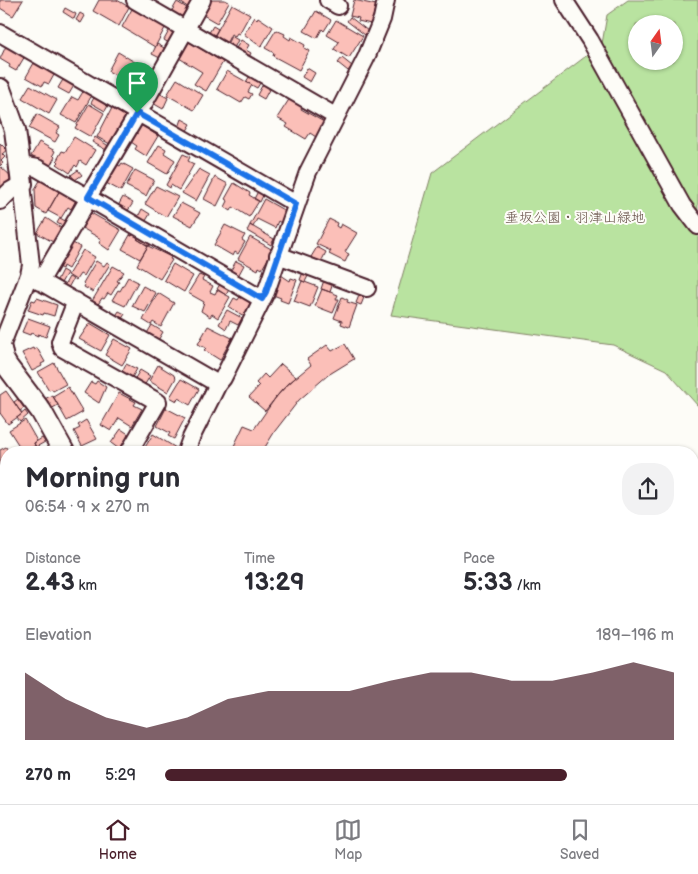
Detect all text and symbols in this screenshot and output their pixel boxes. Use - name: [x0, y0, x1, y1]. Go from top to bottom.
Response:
- north arrow: [628, 15, 682, 70]
- map controls: [628, 15, 683, 70]
- pin: [116, 62, 158, 113]
- icon: arrive: [123, 69, 151, 97]
- park label: 垂坂公園・羽津山緑地: [505, 209, 645, 226]
- text: Morning run: [25, 462, 180, 495]
- button: share: [622, 463, 674, 515]
- text: 06:54 · 9 × 270 m: [25, 498, 150, 517]
- text: Distance: [25, 550, 81, 567]
- text: Time: [244, 550, 275, 567]
- text: Pace: [463, 550, 495, 567]
- text: 2.43: [25, 567, 75, 598]
- text: 13:29: [244, 567, 305, 598]
- text: 5:33: [463, 567, 513, 598]
- text: km: [75, 577, 97, 594]
- text: /km: [513, 577, 541, 594]
- text: Elevation: [25, 626, 92, 645]
- text: 189–196 m: [596, 626, 674, 645]
- text: 270 m: [25, 766, 71, 785]
- text: 5:29: [105, 766, 136, 785]
- tab: Home: [99, 816, 137, 863]
- tab: Map: [334, 816, 362, 863]
- tab: Saved: [560, 816, 599, 863]

